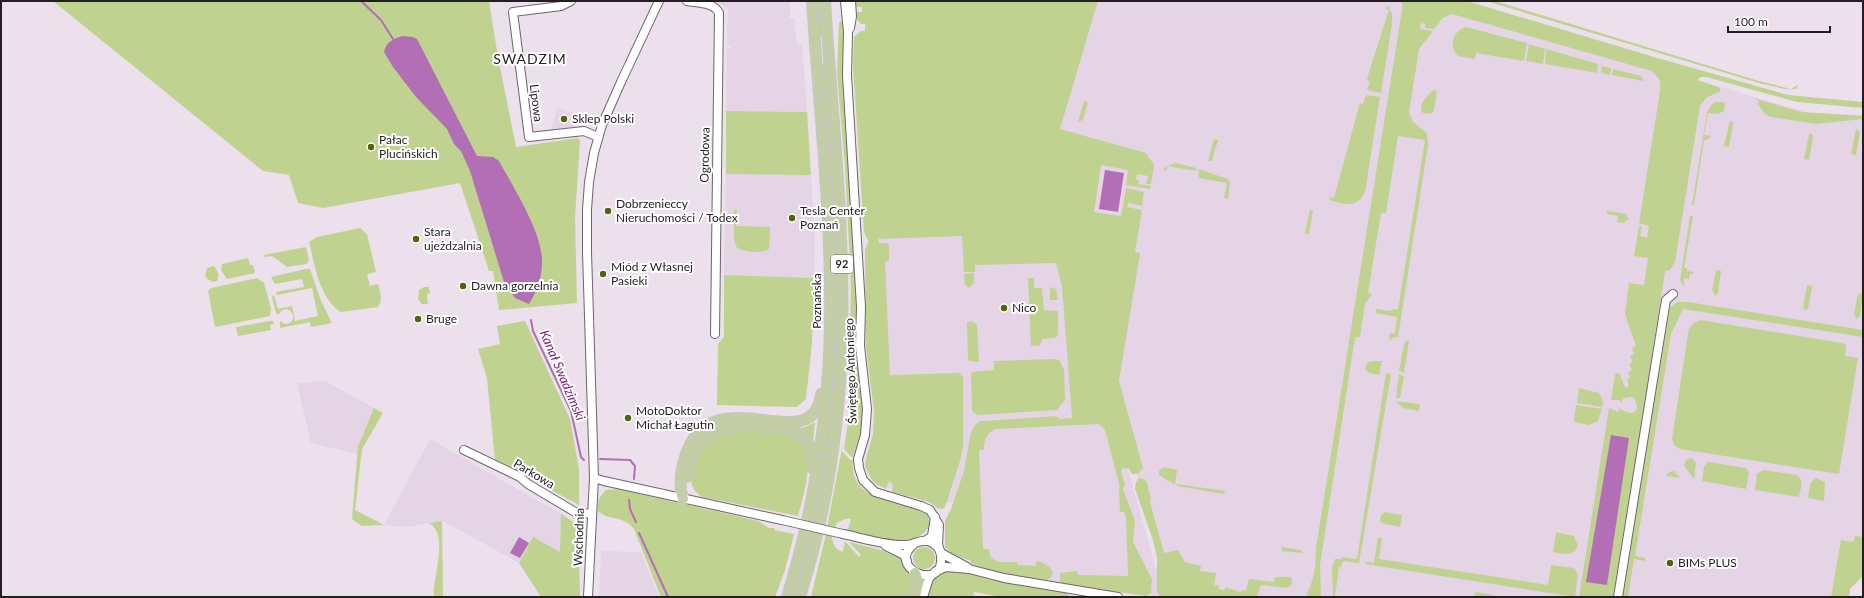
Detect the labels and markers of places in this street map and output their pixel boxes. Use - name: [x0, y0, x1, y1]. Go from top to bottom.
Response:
- place label: Sklep Polski: [572, 111, 634, 126]
- marker: Sklep Polski: [559, 114, 569, 124]
- place label: Pałac Plucińskich: [379, 132, 438, 161]
- marker: Pałac Plucińskich: [366, 142, 376, 152]
- place label: Dobrzenieccy Nieruchomości / Todex: [616, 196, 738, 225]
- place label: Tesla Center Poznań: [800, 203, 865, 232]
- marker: Dobrzenieccy Nieruchomości / Todex: [603, 206, 613, 216]
- marker: Tesla Center Poznań: [787, 213, 797, 223]
- place label: Stara ujeżdzalnia: [424, 224, 482, 253]
- marker: Stara ujeżdzalnia: [411, 234, 421, 244]
- place label: Miód z Własnej Pasieki: [611, 259, 693, 288]
- marker: Miód z Własnej Pasieki: [598, 269, 608, 279]
- place label: Dawna gorzelnia: [471, 278, 558, 293]
- marker: Dawna gorzelnia: [458, 281, 468, 291]
- place label: Nico: [1012, 300, 1037, 315]
- marker: Nico: [999, 303, 1009, 313]
- place label: Bruge: [426, 311, 457, 326]
- marker: Bruge: [413, 314, 423, 324]
- place label: MotoDoktor Michał Łagutin: [636, 403, 714, 432]
- marker: MotoDoktor Michał Łagutin: [623, 413, 633, 423]
- place label: BIMs PLUS: [1678, 555, 1737, 570]
- marker: BIMs PLUS: [1665, 558, 1675, 568]

